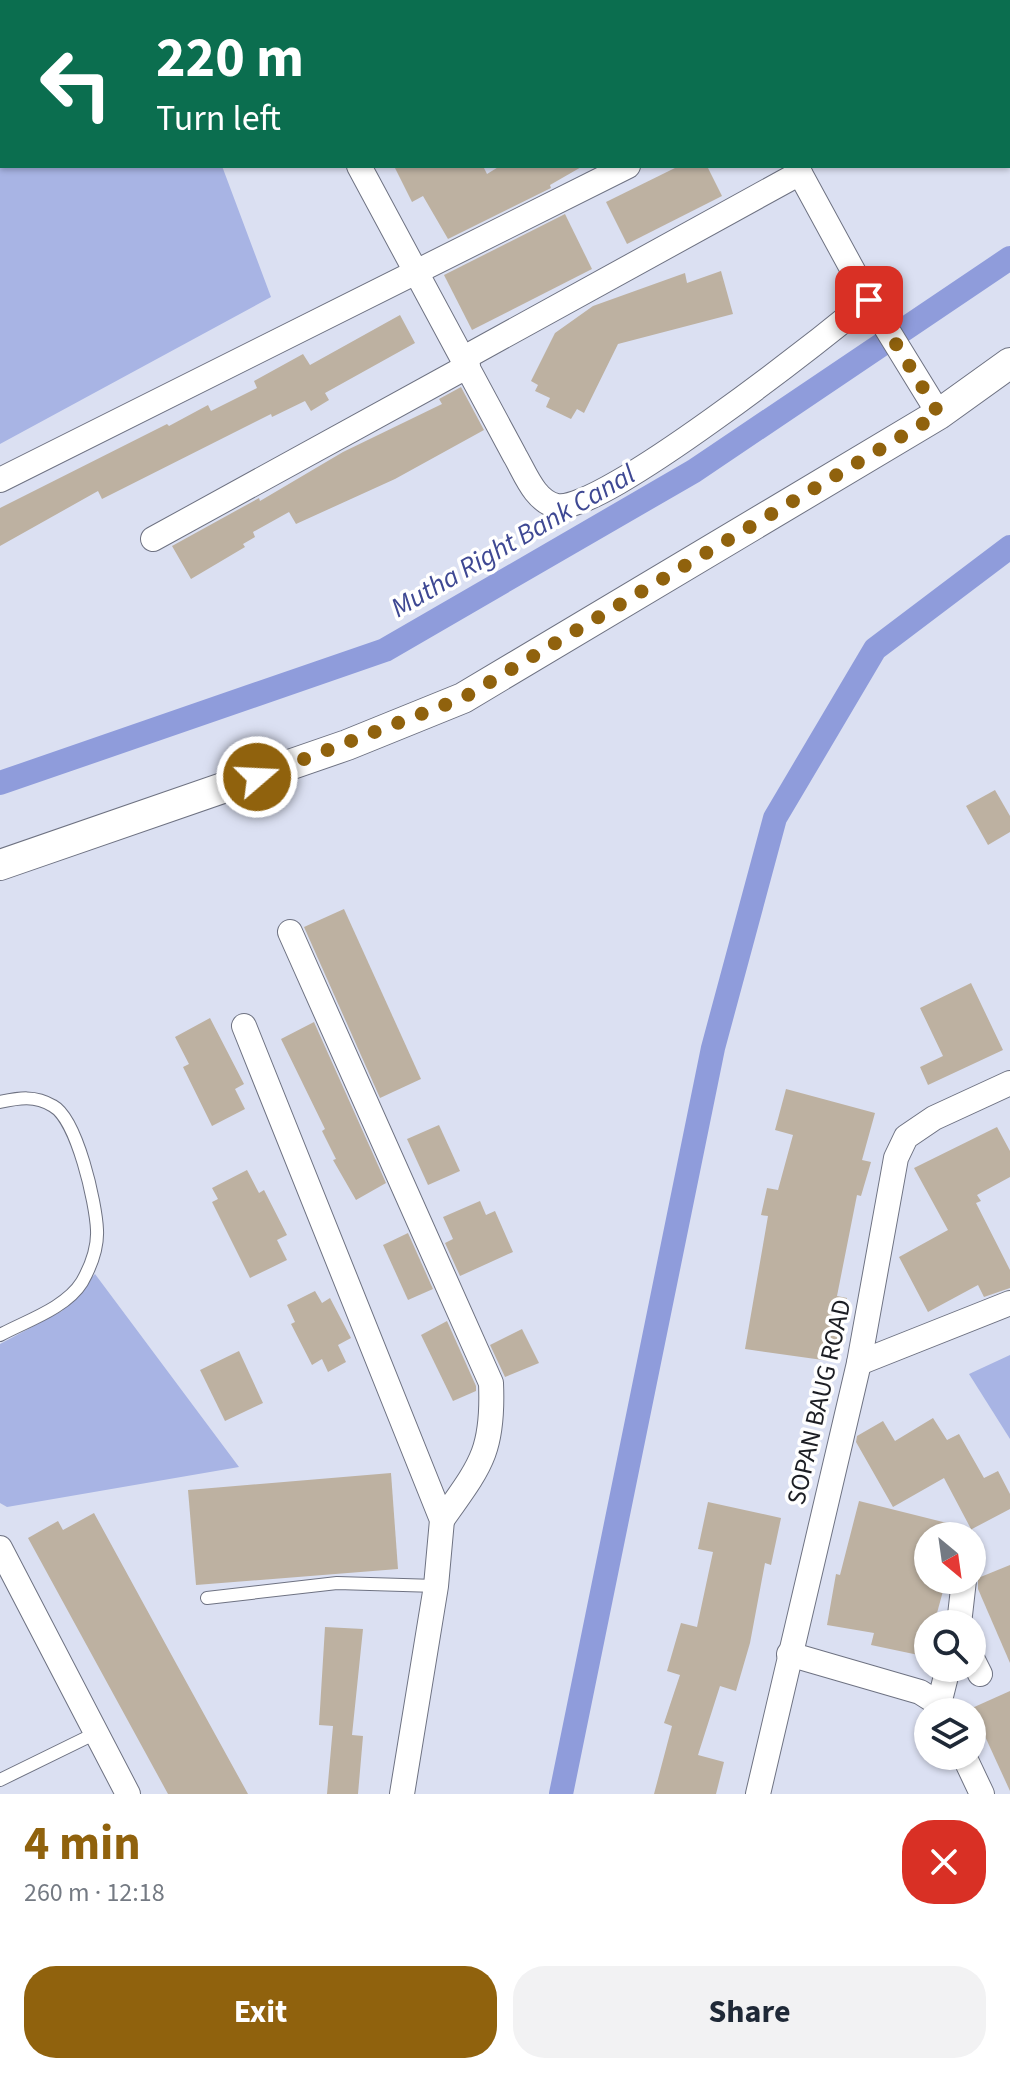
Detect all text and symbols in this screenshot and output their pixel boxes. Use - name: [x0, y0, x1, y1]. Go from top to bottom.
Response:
- text: 220 m: [156, 19, 304, 98]
- icon: left: [24, 32, 128, 136]
- text: Turn left: [156, 93, 281, 144]
- pin: [835, 266, 903, 334]
- icon: arrive: [847, 278, 891, 322]
- water label: Mutha Right Bank Canal: [383, 454, 643, 627]
- position arrow: [215, 735, 299, 819]
- street label: SOPAN BAUG ROAD: [777, 1296, 861, 1508]
- north arrow: [914, 1522, 986, 1594]
- map controls: [914, 1522, 986, 1770]
- button: search: [914, 1610, 986, 1682]
- button: layers: [914, 1698, 986, 1770]
- text: 4 min: [24, 1810, 141, 1878]
- button: close: [902, 1820, 986, 1904]
- text: 260 m · 12:18: [24, 1874, 165, 1911]
- button: Exit: [24, 1966, 497, 2058]
- button: Share: [513, 1966, 986, 2058]

